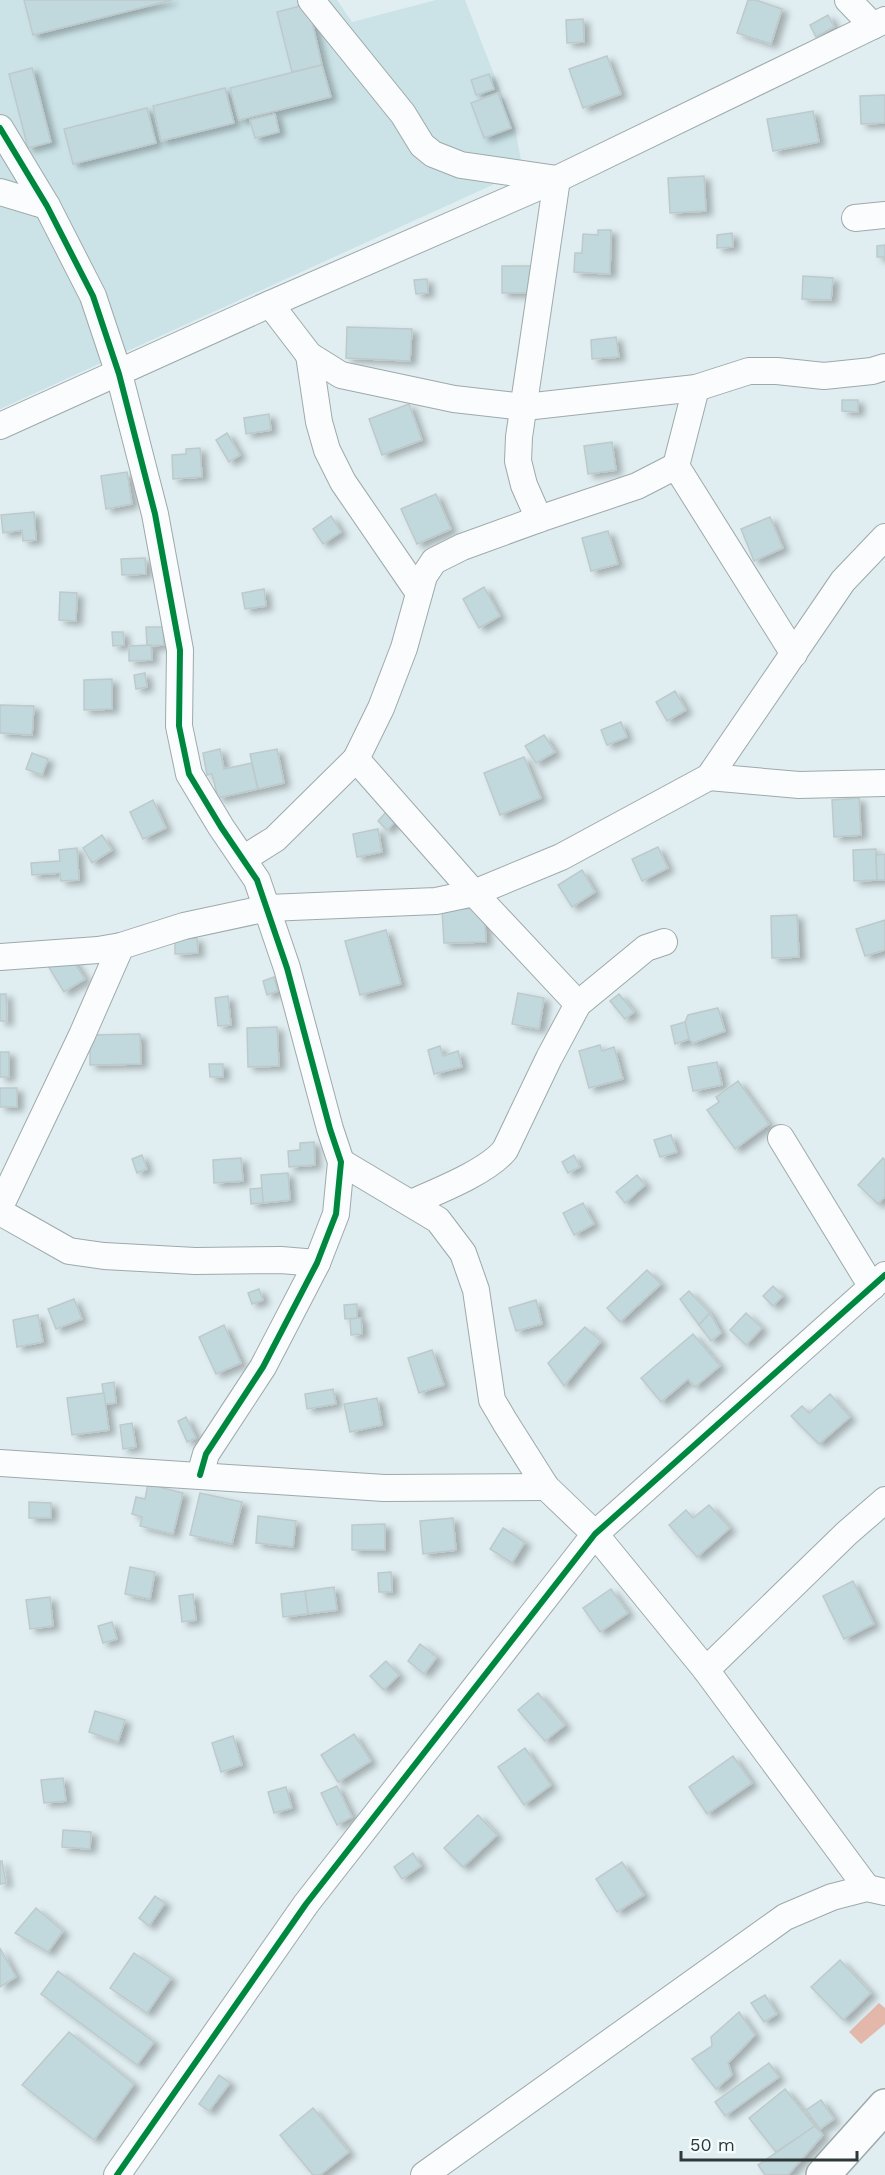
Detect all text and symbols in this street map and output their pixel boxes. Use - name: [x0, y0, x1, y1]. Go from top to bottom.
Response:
- scale bar: [681, 2124, 856, 2162]
- text: 50 m: [690, 2134, 735, 2155]

